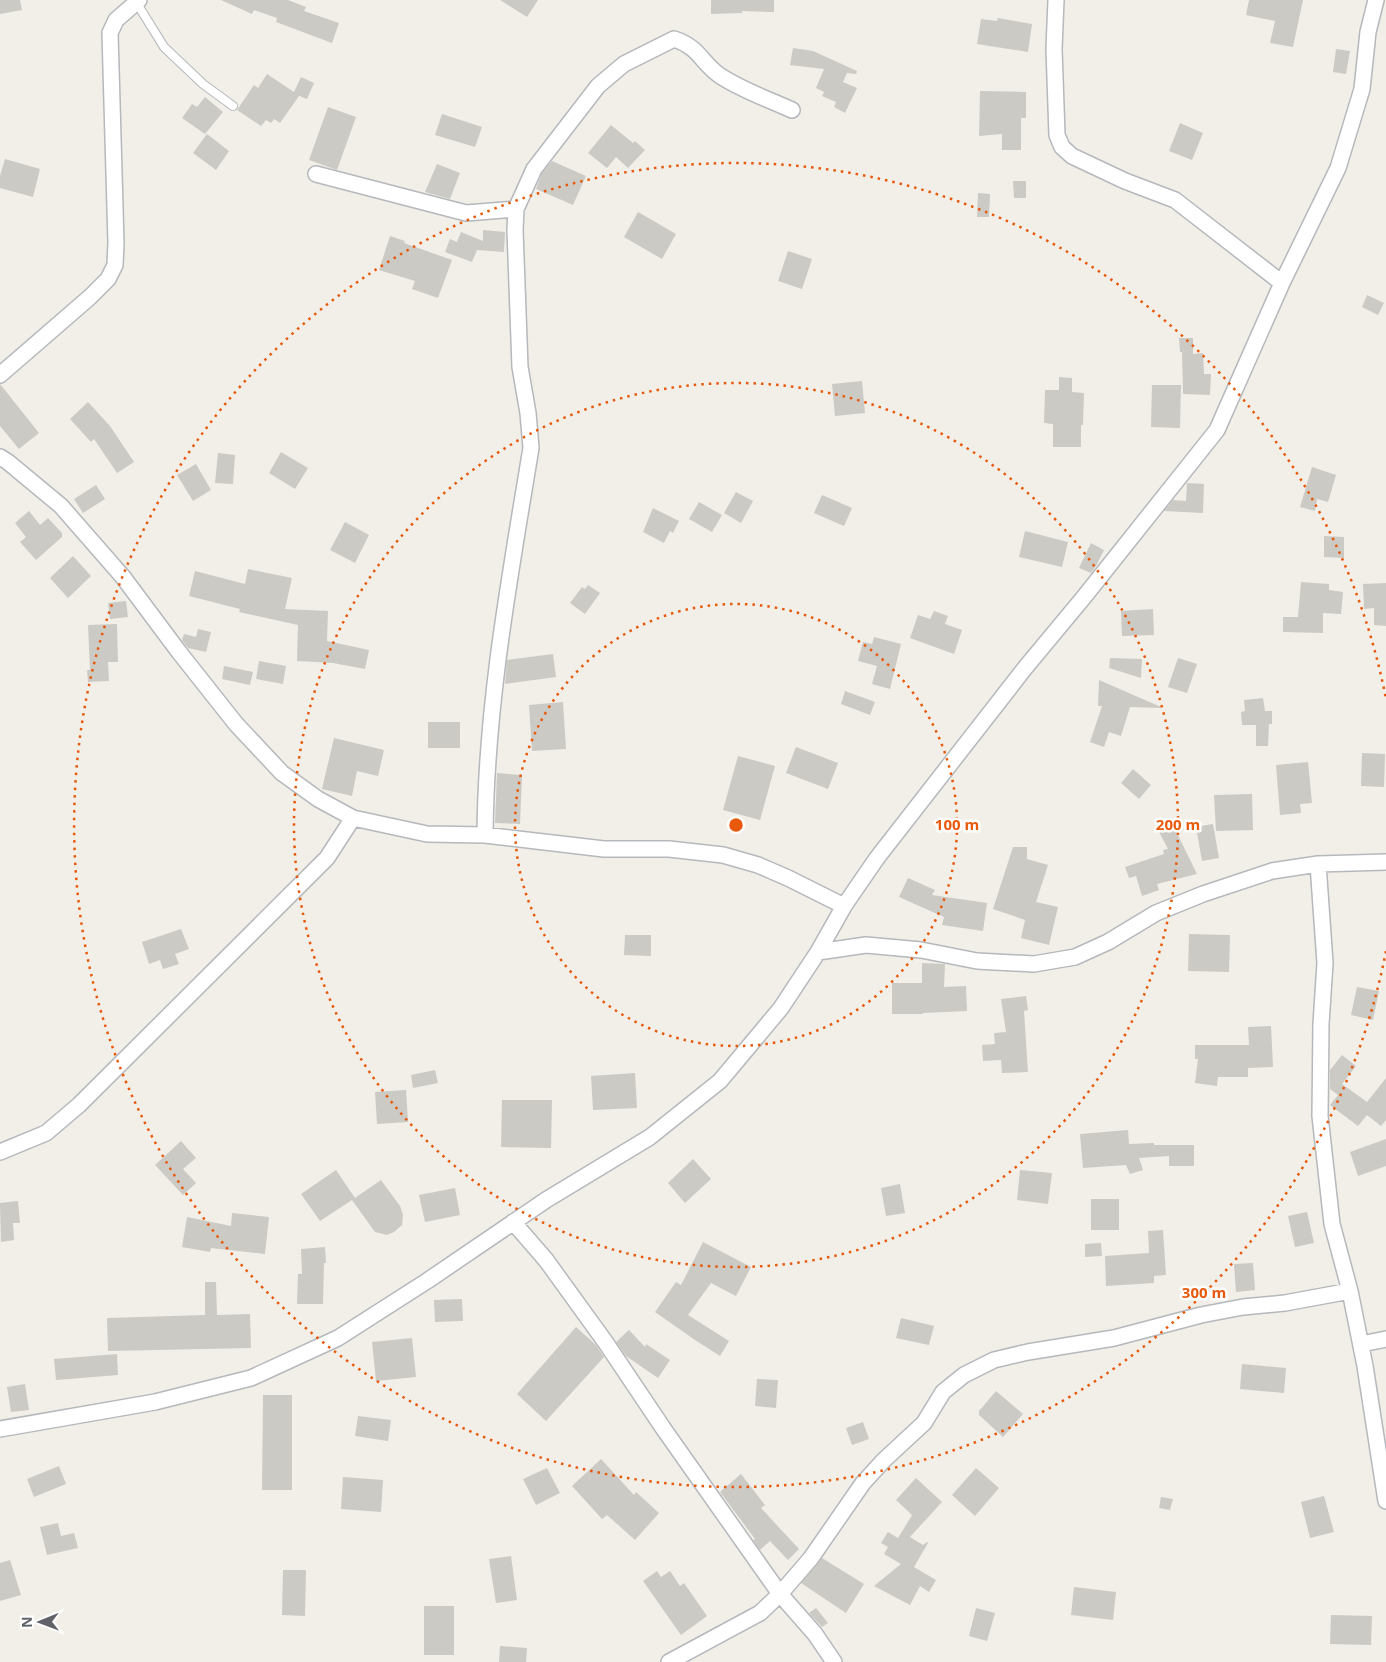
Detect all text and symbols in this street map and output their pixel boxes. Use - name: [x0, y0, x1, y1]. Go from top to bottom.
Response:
- text: 100 m: [935, 814, 979, 834]
- text: 200 m: [1156, 814, 1200, 834]
- centre of rings: [727, 816, 745, 834]
- text: 300 m: [1182, 1282, 1226, 1302]
- north arrow: [15, 1597, 65, 1647]
- text: N: [17, 1616, 36, 1628]

